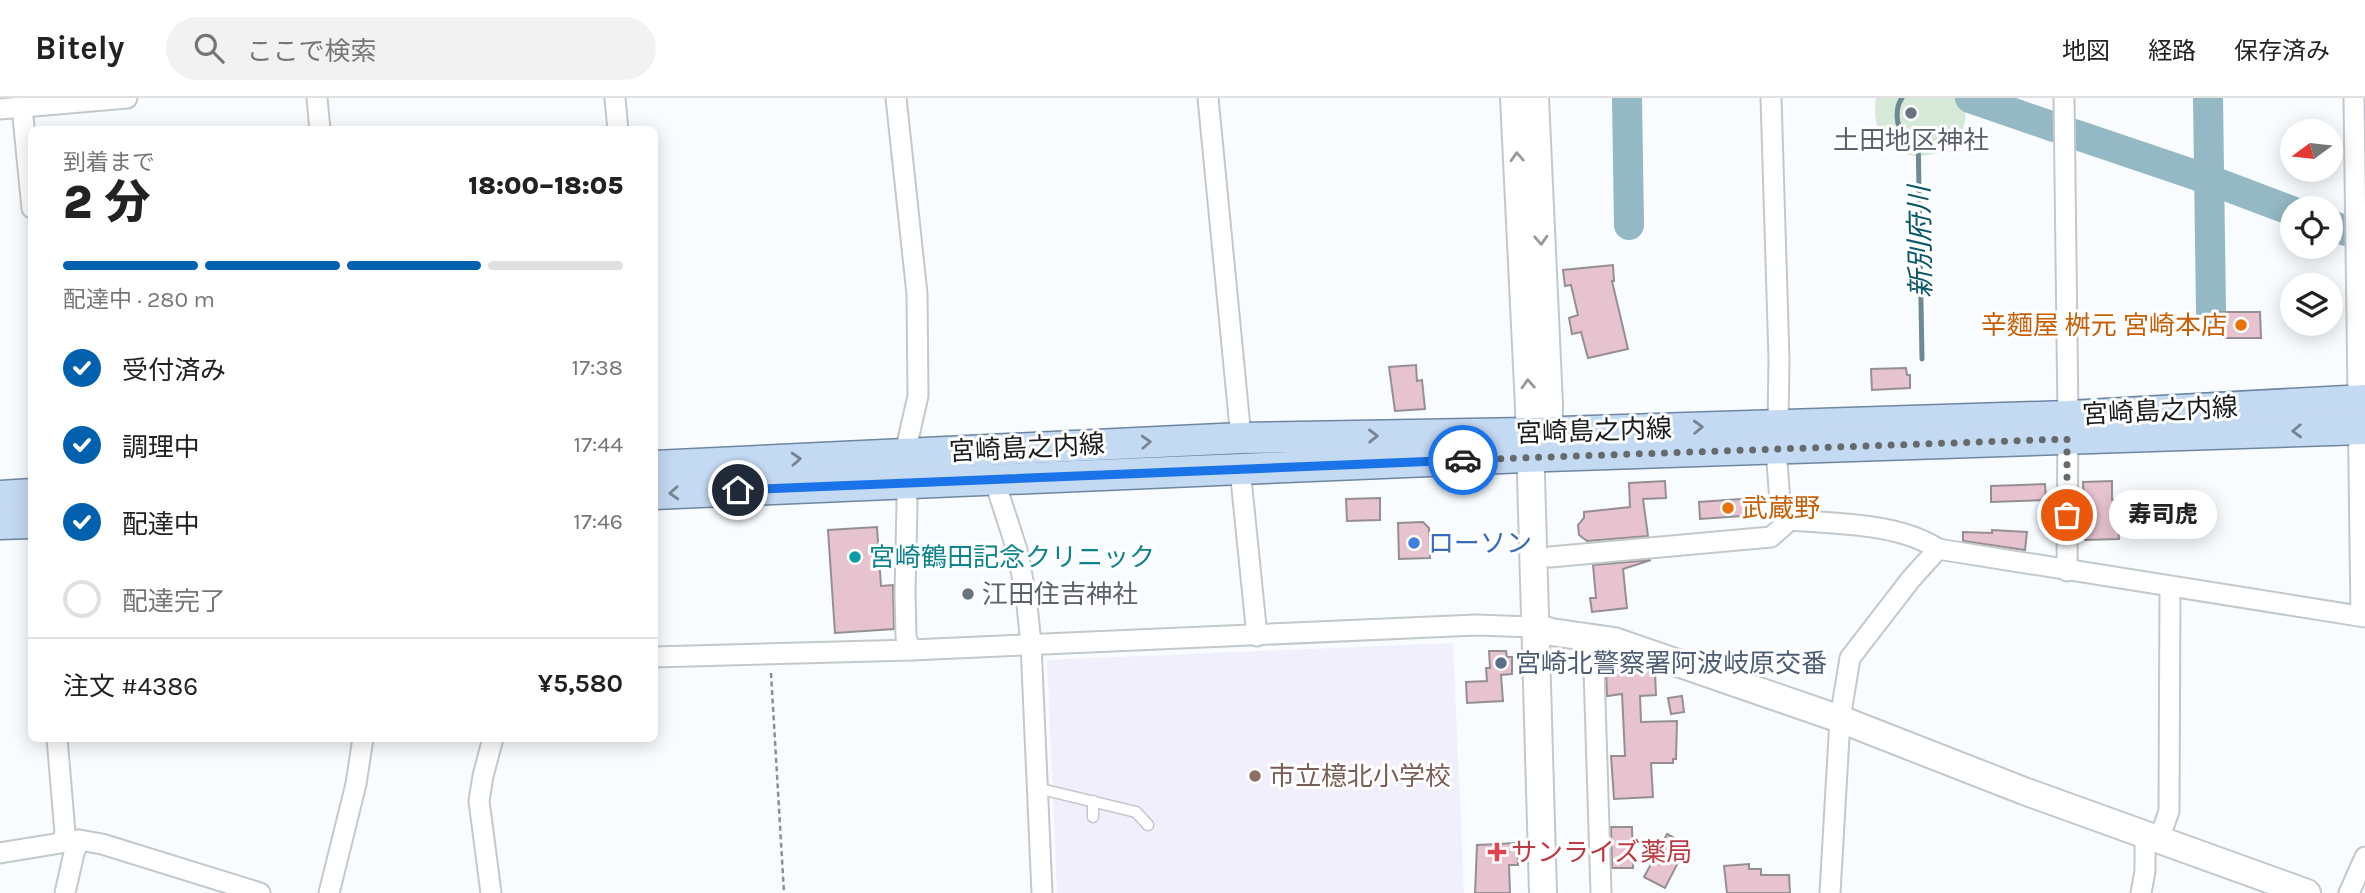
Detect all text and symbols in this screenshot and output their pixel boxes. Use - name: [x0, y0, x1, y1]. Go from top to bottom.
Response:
- search box: [166, 17, 656, 80]
- text: Bitely: [35, 29, 124, 67]
- icon: search: [190, 29, 228, 67]
- text: ここで検索: [246, 36, 376, 67]
- text: 地図: [2062, 37, 2110, 65]
- text: 経路: [2148, 37, 2196, 65]
- text: 保存済み: [2234, 37, 2330, 65]
- marker: 土田地区神社: [1903, 105, 1919, 121]
- north arrow: [2280, 119, 2343, 182]
- map controls: [2280, 119, 2343, 336]
- place label: 土田地区神社: [1833, 125, 1989, 156]
- text: 到着まで: [63, 149, 155, 176]
- one-way arrow: [1510, 151, 1525, 162]
- text: 18:00–18:05: [468, 170, 623, 201]
- text: 2 分: [63, 176, 150, 230]
- water label: 新別府川: [1902, 183, 1937, 298]
- button: locate: [2280, 196, 2343, 259]
- one-way arrow: [1534, 234, 1549, 245]
- button: layers: [2280, 273, 2343, 336]
- text: 配達中 · 280 m: [63, 286, 215, 313]
- place label: 辛麵屋 桝元 宮崎本店: [1981, 310, 2227, 341]
- marker: 辛麵屋 桝元 宮崎本店: [2233, 317, 2249, 333]
- icon: check: [63, 349, 101, 387]
- text: 17:38: [572, 354, 623, 381]
- text: 受付済み: [122, 355, 226, 386]
- one-way arrow: [1520, 378, 1535, 389]
- street label: 宮崎島之内線: [2081, 391, 2239, 431]
- street label: 宮崎島之内線: [1515, 413, 1673, 449]
- one-way arrow: [1693, 420, 1704, 435]
- one-way arrow: [2291, 423, 2302, 439]
- courier: [1428, 425, 1498, 495]
- icon: check: [63, 426, 101, 464]
- street label: 宮崎島之内線: [948, 428, 1106, 468]
- one-way arrow: [1368, 428, 1379, 444]
- text: 17:44: [574, 431, 623, 458]
- text: 調理中: [122, 432, 200, 463]
- one-way arrow: [1140, 435, 1151, 450]
- icon: car: [1444, 441, 1482, 479]
- one-way arrow: [791, 451, 802, 466]
- pin: [708, 460, 768, 520]
- icon: home: [719, 471, 757, 509]
- pin: [2037, 485, 2097, 545]
- one-way arrow: [668, 486, 679, 501]
- callout: 寿司虎: [2109, 490, 2218, 540]
- place label: 武蔵野: [1742, 493, 1820, 524]
- icon: bag: [2048, 496, 2086, 534]
- marker: 武蔵野: [1720, 500, 1736, 516]
- text: 寿司虎: [2129, 501, 2198, 528]
- icon: check: [63, 503, 101, 541]
- text: 17:46: [573, 508, 623, 535]
- text: 配達中: [122, 509, 200, 540]
- place label: ローソン: [1428, 528, 1532, 559]
- marker: ローソン: [1406, 535, 1422, 551]
- place label: 宮崎鶴田記念クリニック: [869, 542, 1155, 573]
- marker: 宮崎鶴田記念クリニック: [847, 549, 863, 565]
- place label: 江田住吉神社: [982, 579, 1138, 610]
- text: 配達完了: [122, 586, 226, 617]
- marker: 江田住吉神社: [960, 586, 976, 602]
- place label: 宮崎北警察署阿波岐原交番: [1515, 648, 1827, 679]
- marker: 宮崎北警察署阿波岐原交番: [1493, 655, 1509, 671]
- text: ¥5,580: [538, 668, 623, 699]
- text: 注文 #4386: [63, 671, 198, 702]
- place label: 市立檍北小学校: [1269, 761, 1451, 792]
- marker: 市立檍北小学校: [1247, 768, 1263, 784]
- place label: サンライズ薬局: [1511, 837, 1692, 868]
- marker: サンライズ薬局: [1489, 844, 1505, 860]

